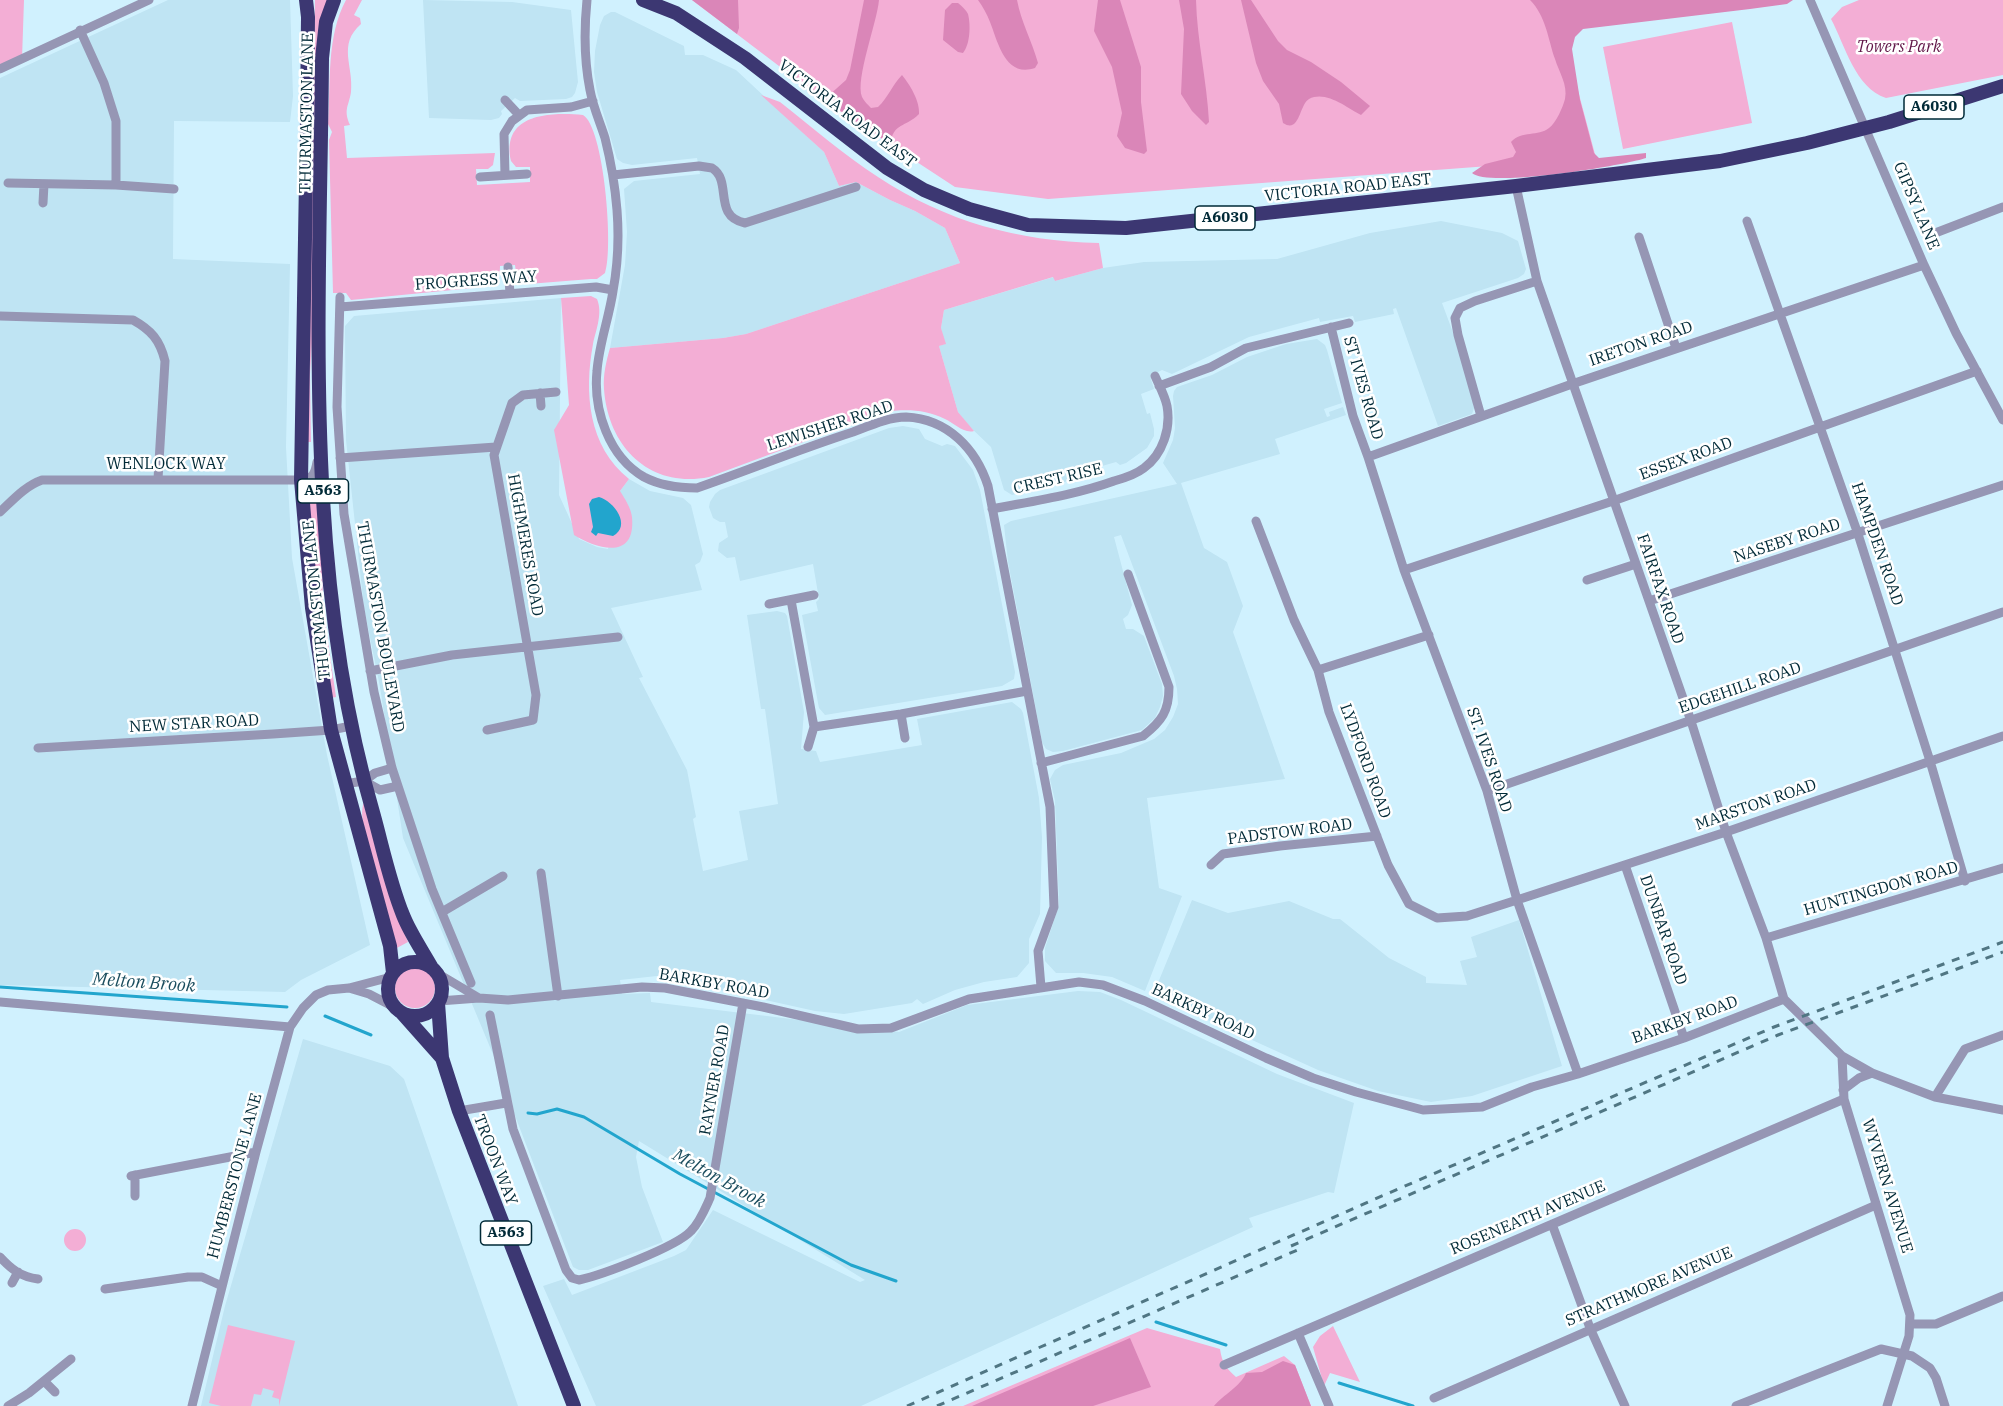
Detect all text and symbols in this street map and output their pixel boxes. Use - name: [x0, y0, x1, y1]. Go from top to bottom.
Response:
- street label: THURMASTON LANE: [296, 32, 318, 194]
- park label: Towers Park: [1857, 37, 1941, 57]
- street label: VICTORIA ROAD EAST: [774, 56, 920, 172]
- road number: A6030: [1904, 95, 1964, 119]
- street label: GIPSY LANE: [1889, 159, 1943, 253]
- street label: VICTORIA ROAD EAST: [1264, 170, 1432, 206]
- road number: A6030: [1195, 206, 1255, 230]
- street label: PROGRESS WAY: [414, 267, 538, 295]
- street label: IRETON ROAD: [1587, 317, 1695, 371]
- street label: ST IVES ROAD: [1339, 334, 1387, 442]
- street label: LEWISHER ROAD: [765, 397, 895, 455]
- street label: ESSEX ROAD: [1637, 433, 1735, 485]
- street label: WENLOCK WAY: [106, 454, 226, 474]
- street label: CREST RISE: [1012, 459, 1104, 499]
- street label: HIGHMERES ROAD: [503, 472, 547, 618]
- road number: A563: [298, 479, 348, 503]
- street label: HAMPDEN ROAD: [1847, 480, 1907, 608]
- street label: NASEBY ROAD: [1731, 515, 1843, 567]
- street label: THURMASTON LANE: [299, 519, 335, 681]
- street label: THURMASTON BOULEVARD: [352, 520, 408, 734]
- street label: FAIRFAX ROAD: [1632, 531, 1688, 647]
- street label: EDGEHILL ROAD: [1676, 658, 1804, 718]
- street label: LYDFORD ROAD: [1335, 701, 1395, 821]
- street label: ST. IVES ROAD: [1462, 705, 1516, 815]
- street label: NEW STAR ROAD: [129, 711, 259, 737]
- street label: MARSTON ROAD: [1693, 775, 1819, 835]
- street label: PADSTOW ROAD: [1227, 815, 1353, 849]
- street label: HUNTINGDON ROAD: [1802, 858, 1960, 920]
- street label: DUNBAR ROAD: [1635, 872, 1691, 988]
- street label: BARKBY ROAD: [657, 965, 771, 1003]
- water label: Melton Brook: [92, 969, 196, 997]
- street label: BARKBY ROAD: [1148, 980, 1258, 1044]
- street label: BARKBY ROAD: [1629, 992, 1741, 1048]
- street label: RAYNER ROAD: [696, 1023, 734, 1137]
- street label: HUMBERSTONE LANE: [204, 1091, 266, 1261]
- street label: TROON WAY: [469, 1112, 521, 1208]
- street label: WYVERN AVENUE: [1857, 1117, 1917, 1255]
- water label: Melton Brook: [669, 1145, 769, 1213]
- street label: ROSENEATH AVENUE: [1447, 1177, 1609, 1259]
- road number: A563: [480, 1221, 532, 1245]
- street label: STRATHMORE AVENUE: [1563, 1243, 1735, 1331]

